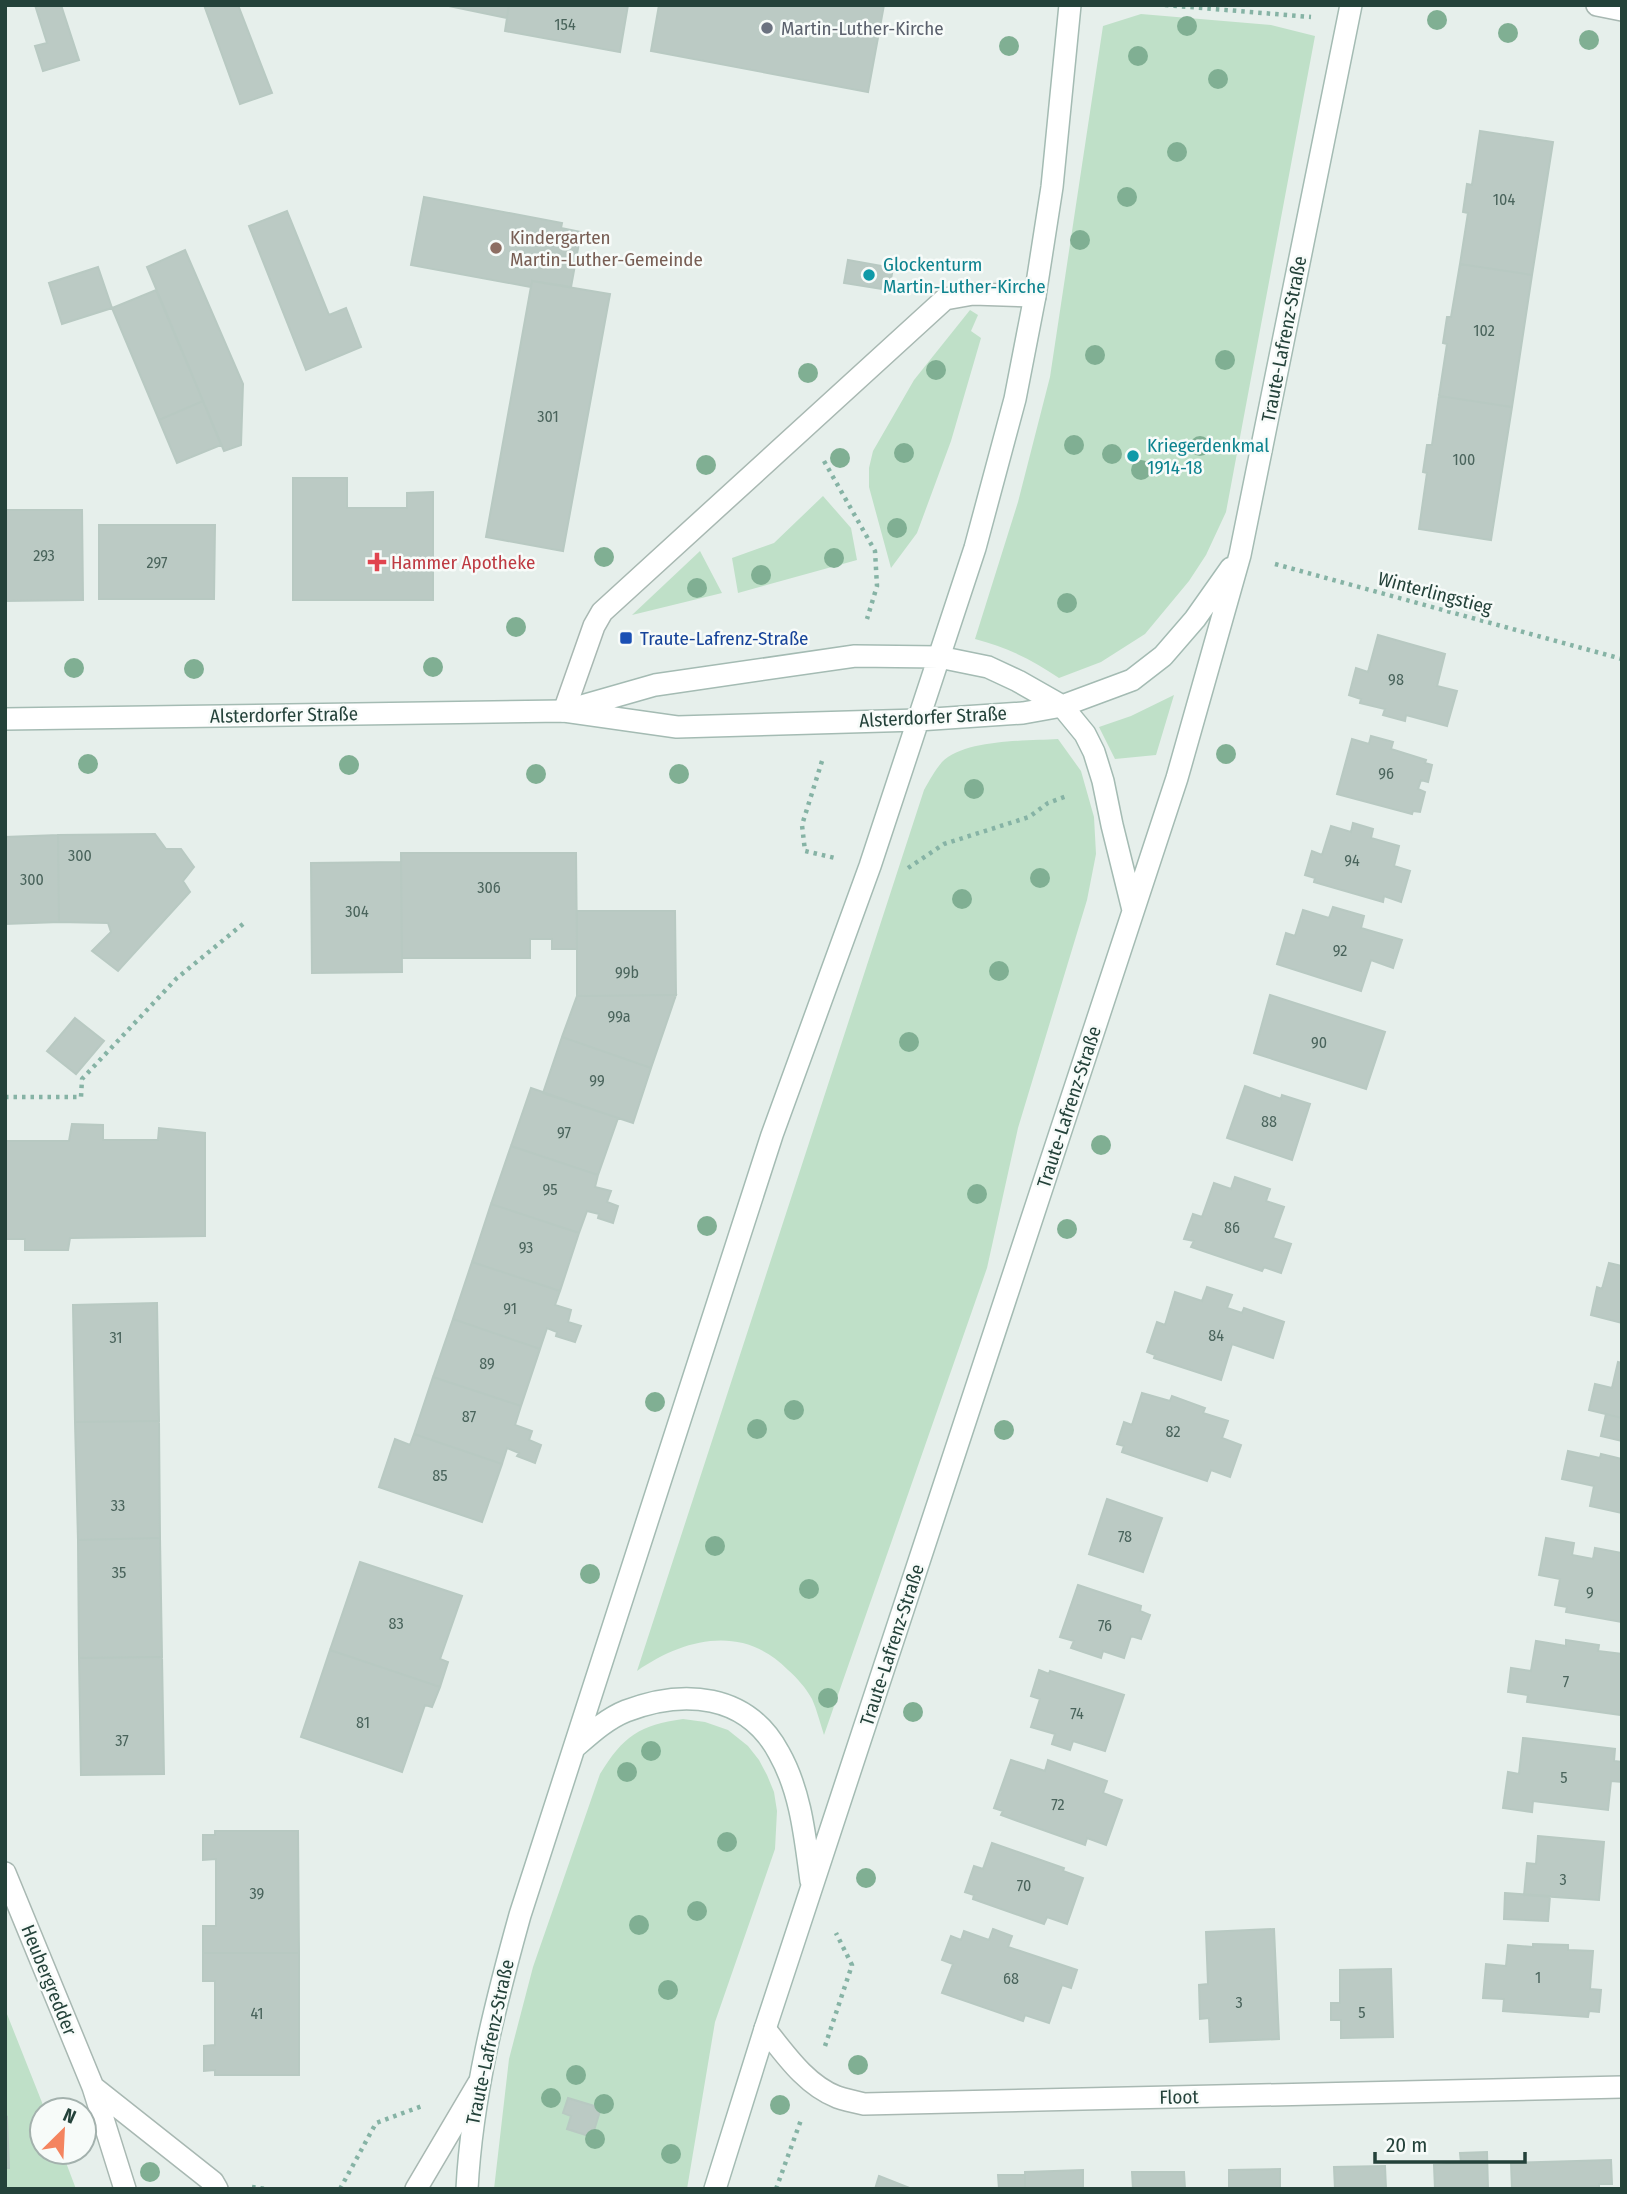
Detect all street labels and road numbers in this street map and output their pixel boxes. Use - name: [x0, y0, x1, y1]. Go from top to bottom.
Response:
- street label: Traute-Lafrenz-Straße: [1257, 254, 1311, 424]
- street label: Winterlingstieg: [1376, 567, 1495, 619]
- street label: Alsterdorfer Straße: [210, 702, 358, 728]
- street label: Alsterdorfer Straße: [858, 702, 1008, 732]
- street label: Traute-Lafrenz-Straße: [1032, 1023, 1106, 1191]
- street label: Traute-Lafrenz-Straße: [855, 1561, 929, 1729]
- street label: Heubergredder: [16, 1921, 82, 2039]
- street label: Traute-Lafrenz-Straße: [461, 1957, 519, 2127]
- street label: Floot: [1159, 2085, 1200, 2109]

